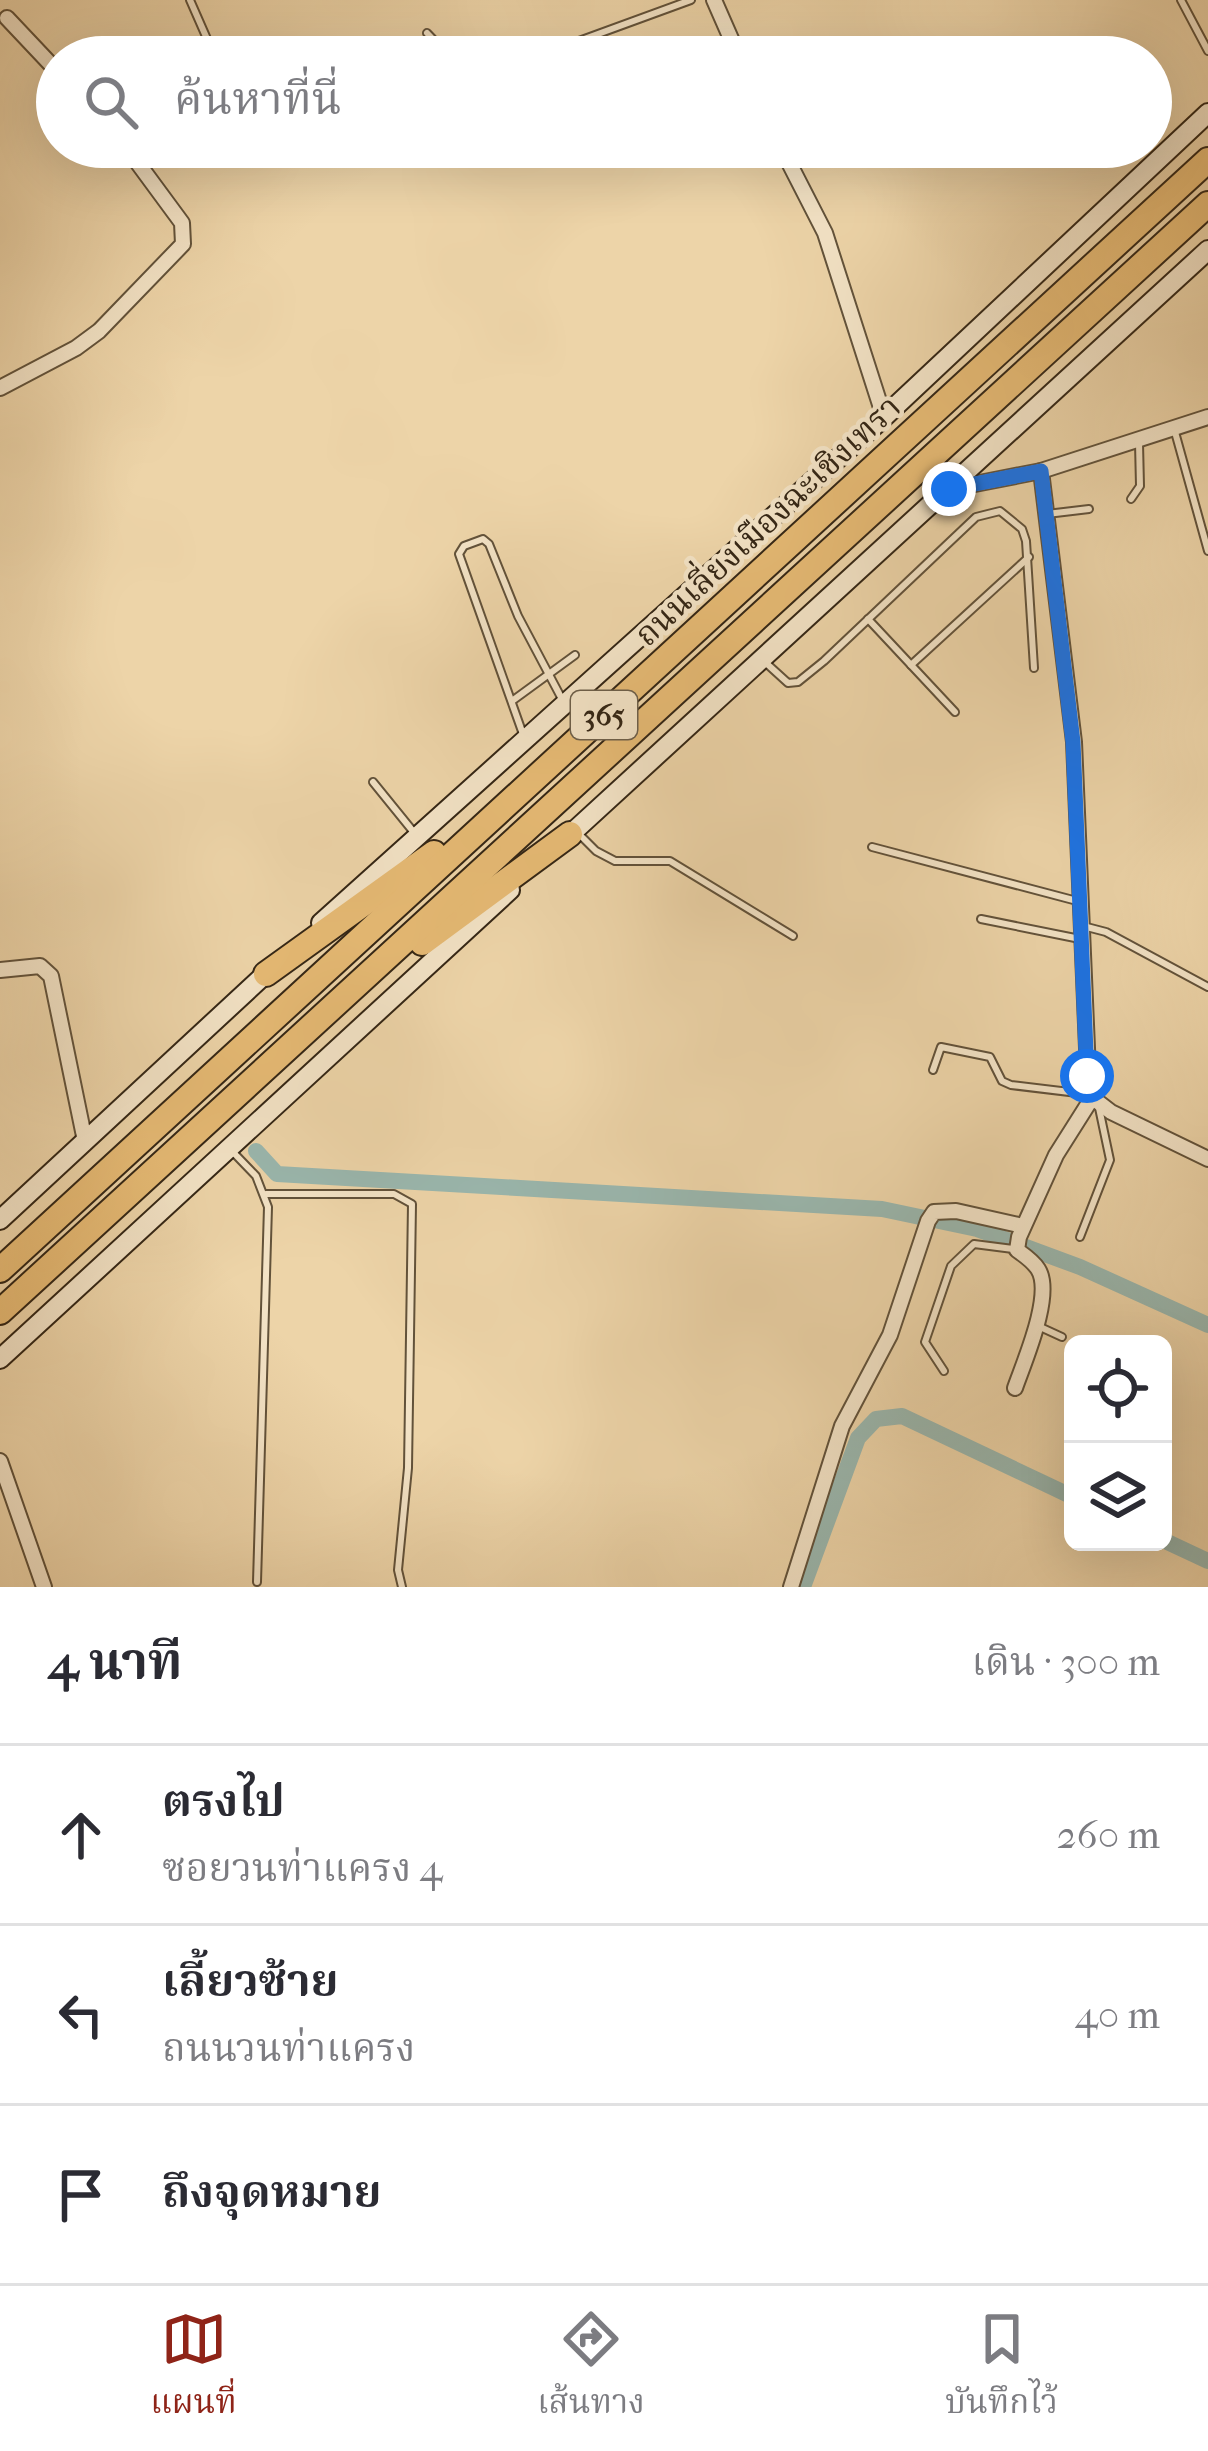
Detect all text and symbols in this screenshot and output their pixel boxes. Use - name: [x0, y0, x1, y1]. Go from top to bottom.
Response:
- search box: [36, 36, 1172, 168]
- icon: search: [78, 69, 144, 135]
- text: ค้นหาที่นี่: [174, 73, 342, 126]
- street label: ถนนเลี่ยงเมืองฉะเชิงเทรา: [624, 384, 909, 654]
- route end: [922, 462, 976, 516]
- road number: 365: [571, 691, 637, 739]
- route start: [1060, 1049, 1114, 1103]
- map controls: [1064, 1335, 1172, 1551]
- button: locate: [1064, 1335, 1172, 1443]
- button: layers: [1064, 1443, 1172, 1551]
- text: 4 นาที: [48, 1632, 182, 1692]
- text: เดิน · 300 m: [972, 1639, 1160, 1685]
- text: ตรงไป: [162, 1775, 285, 1828]
- icon: ahead: [48, 1802, 114, 1868]
- text: 260 m: [1057, 1812, 1160, 1858]
- text: ซอยวนท่าแครง 4: [162, 1845, 443, 1891]
- text: เลี้ยวซ้าย: [162, 1955, 338, 2008]
- icon: left: [48, 1982, 114, 2048]
- text: 40 m: [1075, 1992, 1160, 2038]
- text: ถนนวนท่าแครง: [162, 2025, 415, 2071]
- icon: arrive: [48, 2162, 114, 2228]
- text: ถึงจุดหมาย: [162, 2166, 382, 2219]
- tab: แผนที่: [150, 2306, 237, 2431]
- tab: เส้นทาง: [537, 2306, 645, 2431]
- tab: บันทึกไว้: [945, 2306, 1058, 2431]

